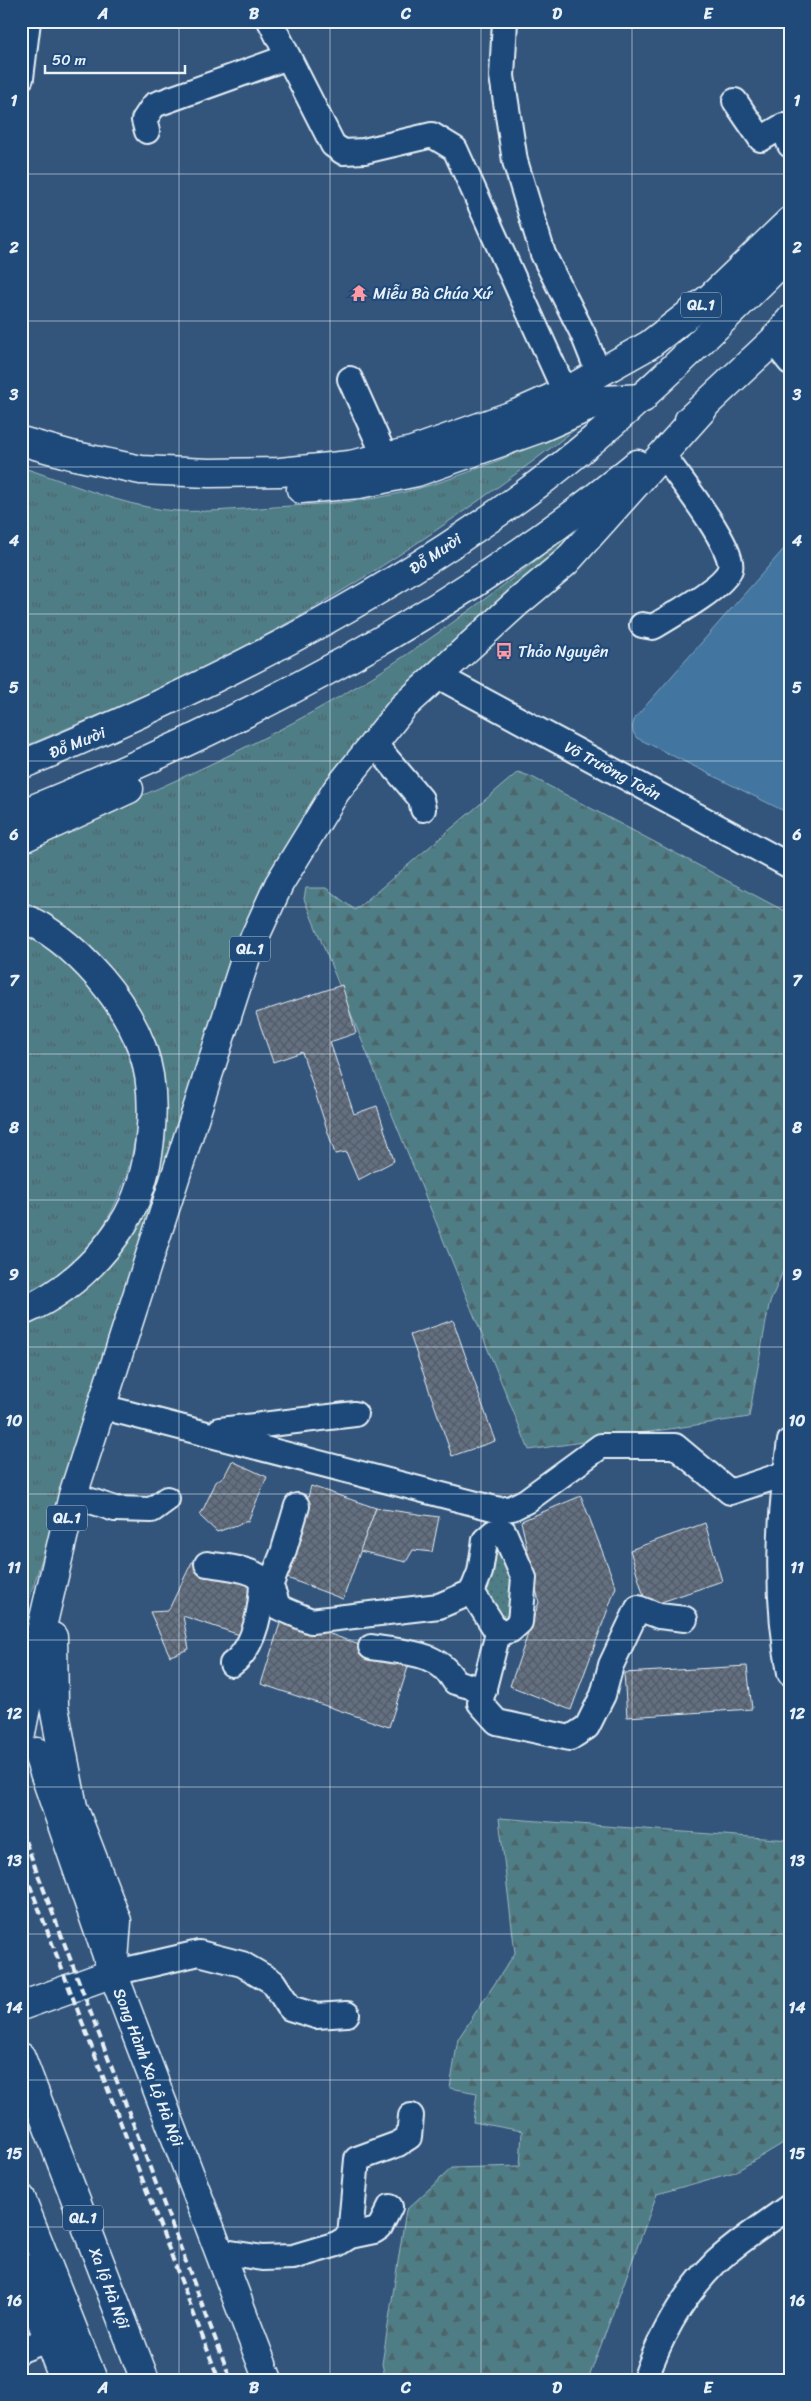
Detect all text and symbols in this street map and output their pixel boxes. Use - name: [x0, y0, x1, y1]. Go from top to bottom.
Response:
- text: A: [97, 0, 108, 28]
- text: B: [249, 0, 260, 28]
- text: C: [400, 0, 412, 28]
- text: D: [552, 0, 562, 28]
- text: E: [704, 0, 714, 28]
- scale bar: [45, 42, 185, 74]
- text: 50 m: [52, 47, 87, 73]
- text: 1: [11, 86, 18, 115]
- text: 1: [794, 86, 801, 115]
- text: 2: [8, 233, 19, 262]
- text: 2: [791, 233, 802, 262]
- place label: Miễu Bà Chúa Xứ: [373, 279, 493, 308]
- temple icon: Miễu Bà Chúa Xứ: [349, 283, 369, 303]
- road number: QL.1: [681, 292, 721, 318]
- text: 3: [9, 380, 19, 409]
- text: 3: [792, 380, 802, 409]
- street label: Đỗ Mười: [403, 525, 468, 582]
- text: 4: [8, 526, 19, 555]
- text: 4: [791, 526, 802, 555]
- place label: Thảo Nguyên: [518, 637, 609, 666]
- bus stop icon: Thảo Nguyên: [494, 641, 514, 661]
- text: 5: [9, 673, 19, 702]
- text: 5: [792, 673, 802, 702]
- street label: Đỗ Mười: [45, 718, 110, 767]
- street label: Võ Trường Toản: [559, 733, 667, 808]
- text: 6: [8, 820, 19, 849]
- text: 6: [791, 820, 802, 849]
- road number: QL.1: [230, 936, 270, 962]
- text: 7: [9, 966, 20, 995]
- text: 7: [792, 966, 803, 995]
- text: 8: [8, 1113, 19, 1142]
- text: 8: [791, 1113, 802, 1142]
- text: 9: [9, 1260, 19, 1289]
- text: 9: [792, 1260, 802, 1289]
- text: 10: [6, 1406, 22, 1435]
- text: 10: [789, 1406, 805, 1435]
- road number: QL.1: [47, 1506, 87, 1530]
- text: 11: [7, 1553, 21, 1582]
- text: 11: [790, 1553, 804, 1582]
- text: 12: [6, 1699, 23, 1728]
- text: 12: [789, 1699, 806, 1728]
- text: 13: [6, 1846, 22, 1875]
- text: 13: [789, 1846, 805, 1875]
- street label: Song Hành Xa Lộ Hà Nội: [105, 1984, 192, 2151]
- text: 14: [6, 1993, 22, 2022]
- text: 14: [789, 1993, 805, 2022]
- text: 15: [6, 2139, 23, 2168]
- text: 15: [789, 2139, 806, 2168]
- road number: QL.1: [63, 2206, 103, 2230]
- street label: Xa lộ Hà Nội: [80, 2242, 139, 2334]
- text: 16: [6, 2286, 22, 2315]
- text: 16: [789, 2286, 805, 2315]
- text: A: [97, 2373, 108, 2401]
- text: B: [249, 2373, 260, 2401]
- text: C: [400, 2373, 412, 2401]
- text: D: [552, 2373, 562, 2401]
- text: E: [704, 2373, 714, 2401]

